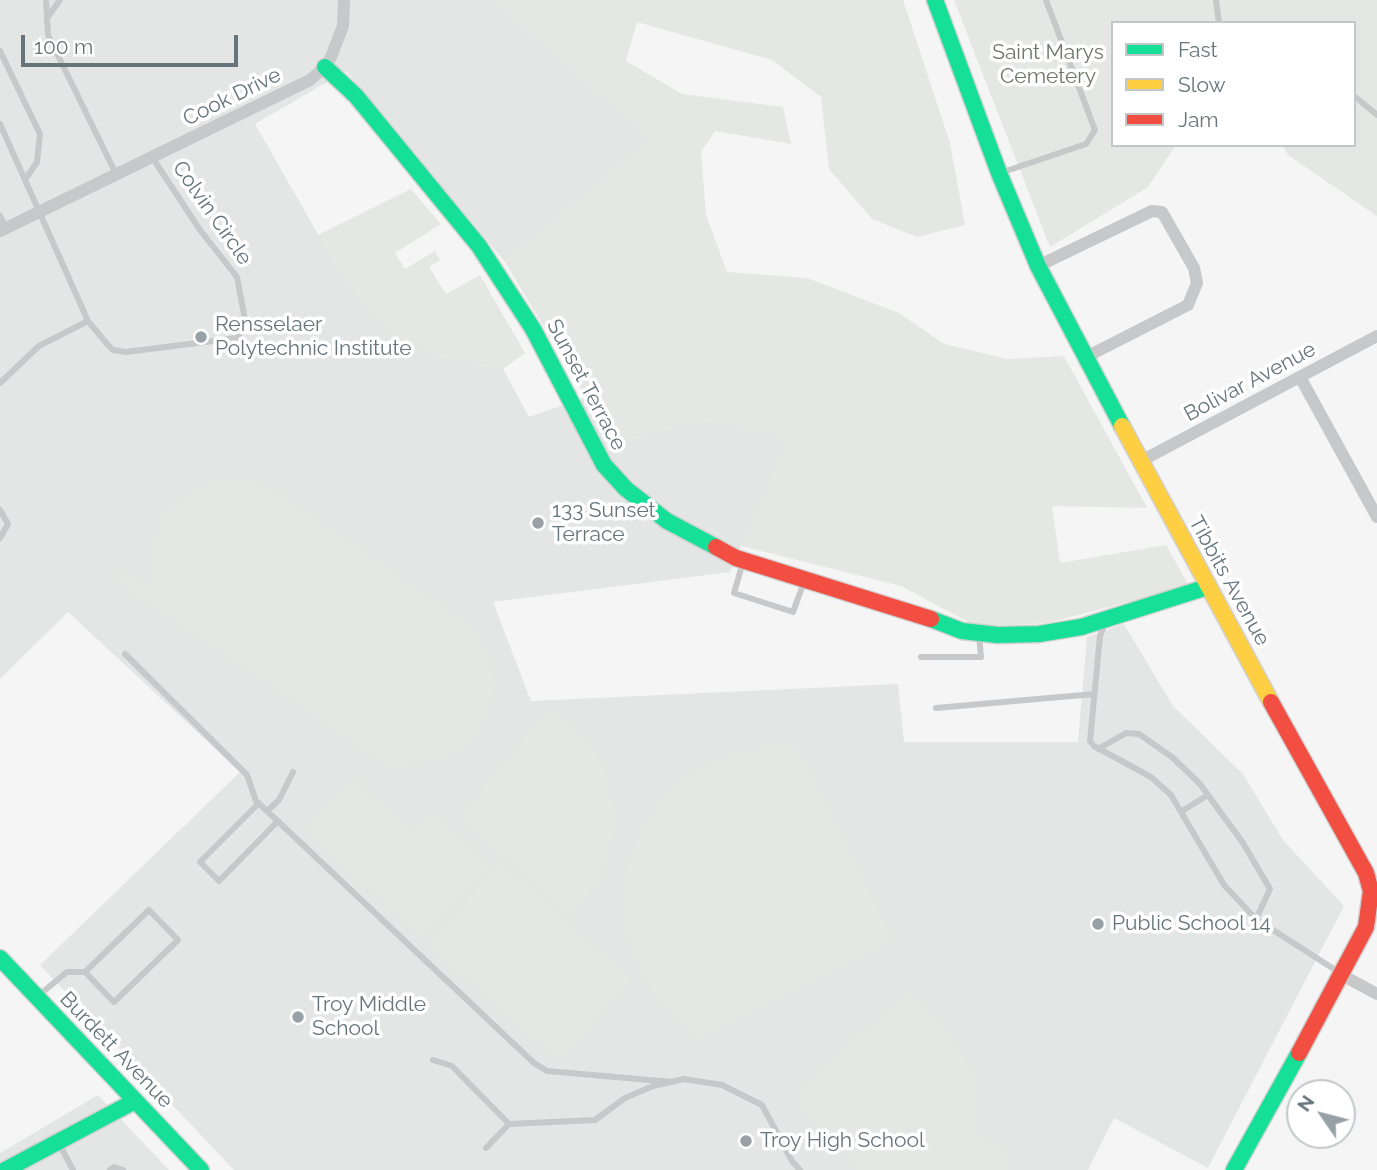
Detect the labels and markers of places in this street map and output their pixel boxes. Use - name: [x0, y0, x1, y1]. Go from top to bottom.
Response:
- place label: Rensselaer Polytechnic Institute: [215, 312, 412, 362]
- marker: Rensselaer Polytechnic Institute: [193, 329, 209, 345]
- place label: 133 Sunset Terrace: [552, 498, 656, 548]
- marker: 133 Sunset Terrace: [530, 515, 546, 531]
- place label: Public School 14: [1112, 911, 1271, 937]
- marker: Public School 14: [1090, 916, 1106, 932]
- place label: Troy Middle School: [312, 992, 426, 1042]
- marker: Troy Middle School: [290, 1009, 306, 1025]
- place label: Troy High School: [760, 1128, 925, 1154]
- marker: Troy High School: [738, 1133, 754, 1149]

